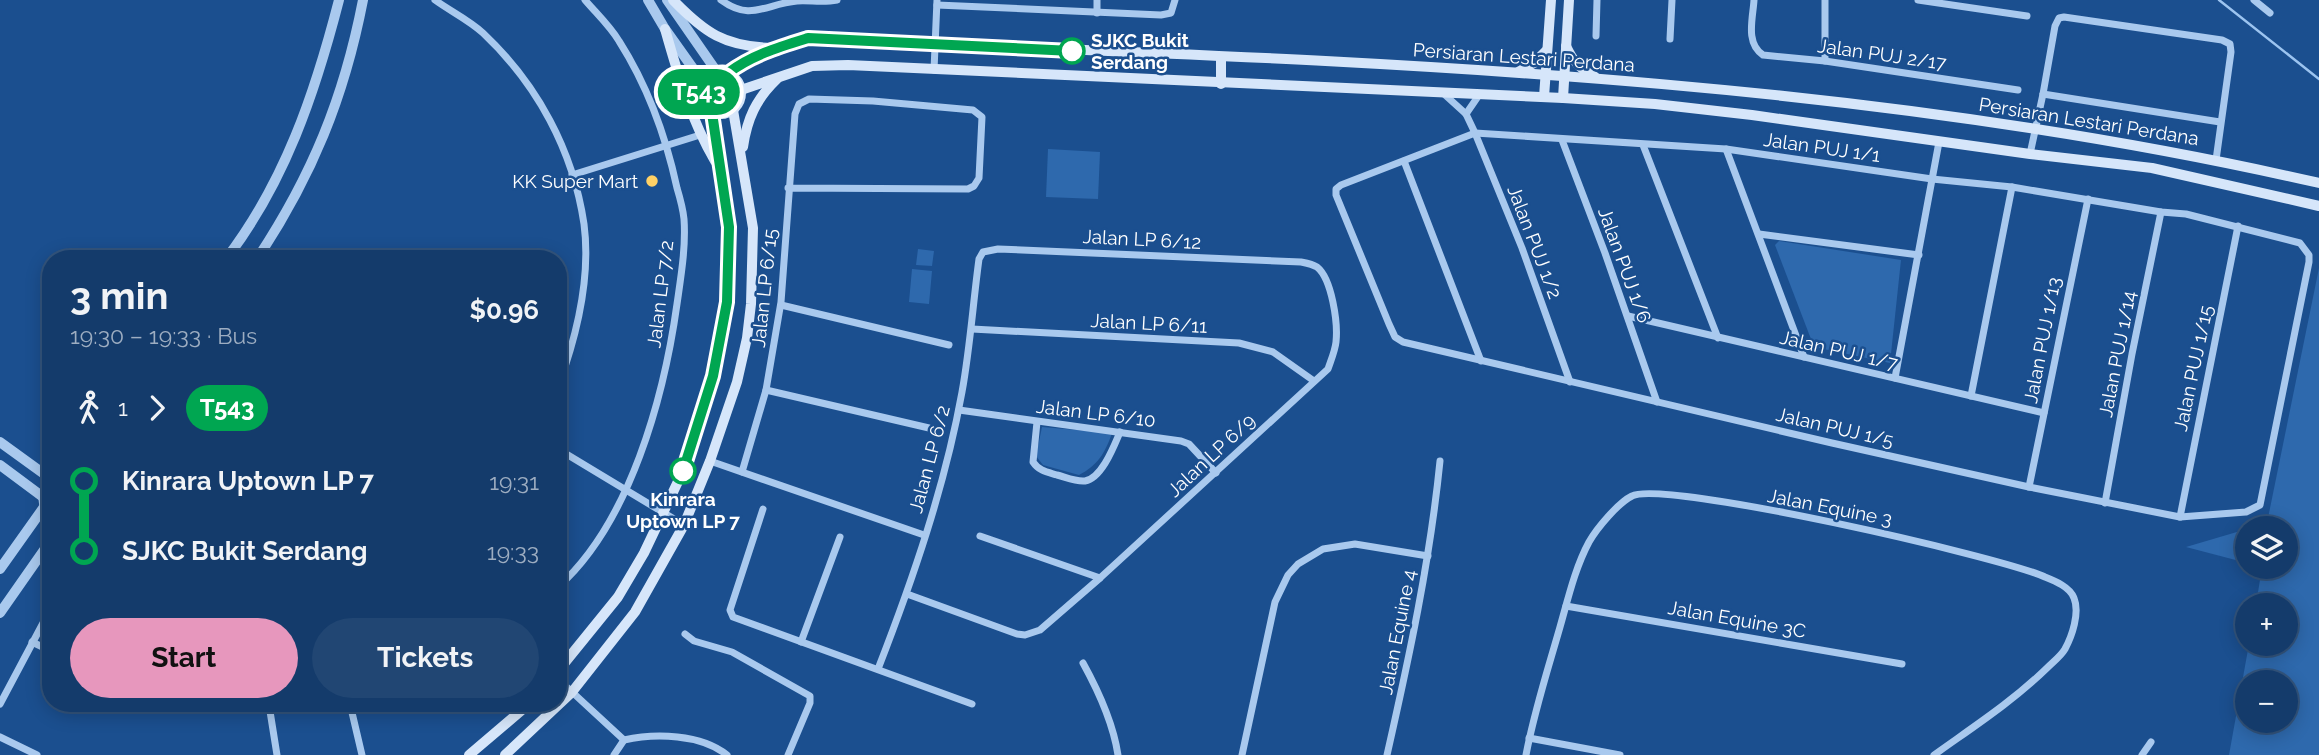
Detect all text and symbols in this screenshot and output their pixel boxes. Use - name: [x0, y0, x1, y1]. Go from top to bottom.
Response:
- place label: SJKC Bukit Serdang: [1091, 29, 1190, 73]
- street label: Jalan PUJ 2/17: [1816, 34, 1948, 74]
- marker: SJKC Bukit Serdang: [1059, 38, 1085, 64]
- street label: Persiaran Lestari Perdana: [1412, 38, 1636, 76]
- line badge: T543: [650, 69, 748, 115]
- text: T543: [672, 77, 726, 106]
- street label: Persiaran Lestari Perdana: [1977, 93, 2201, 149]
- street label: Jalan PUJ 1/1: [1762, 128, 1882, 166]
- place label: KK Super Mart: [512, 170, 639, 192]
- marker: KK Super Mart: [644, 173, 660, 189]
- street label: Jalan PUJ 1/2: [1503, 182, 1567, 302]
- street label: Jalan PUJ 1/6: [1594, 204, 1656, 326]
- street label: Jalan LP 6/12: [1082, 225, 1202, 253]
- street label: Jalan LP 6/15: [747, 228, 781, 348]
- street label: Jalan LP 7/2: [643, 239, 677, 349]
- text: 3 min: [70, 273, 168, 318]
- street label: Jalan PUJ 1/13: [2019, 275, 2065, 405]
- street label: Jalan PUJ 1/14: [2094, 289, 2140, 419]
- text: $0.96: [470, 295, 539, 325]
- street label: Jalan PUJ 1/15: [2169, 303, 2217, 433]
- street label: Jalan LP 6/11: [1090, 309, 1208, 337]
- text: 19:30 – 19:33 · Bus: [70, 322, 257, 349]
- street label: Jalan PUJ 1/7: [1778, 326, 1900, 374]
- icon: walk: [70, 389, 108, 427]
- icon: forward: [138, 389, 176, 427]
- text: T543: [200, 393, 254, 422]
- text: 1: [118, 394, 128, 421]
- street label: Jalan LP 6/10: [1035, 395, 1157, 431]
- street label: Jalan LP 6/2: [904, 403, 954, 515]
- street label: Jalan PUJ 1/5: [1774, 403, 1896, 451]
- street label: Jalan LP 6/9: [1163, 409, 1259, 501]
- marker: Kinrara Uptown LP 7: [670, 458, 696, 484]
- text: Kinrara Uptown LP 7: [122, 466, 374, 496]
- text: 19:31: [489, 468, 539, 495]
- street label: Jalan Equine 3: [1766, 484, 1894, 530]
- place label: Kinrara Uptown LP 7: [626, 488, 740, 532]
- map controls: [2235, 516, 2298, 733]
- button: layers: [2235, 516, 2298, 579]
- text: SJKC Bukit Serdang: [122, 536, 367, 566]
- text: 19:33: [487, 538, 539, 565]
- street label: Jalan Equine 4: [1374, 568, 1420, 696]
- button: +: [2235, 593, 2298, 656]
- street label: Jalan Equine 3C: [1666, 596, 1808, 642]
- button: Start: [70, 618, 298, 698]
- button: Tickets: [312, 618, 539, 698]
- button: −: [2235, 670, 2298, 733]

